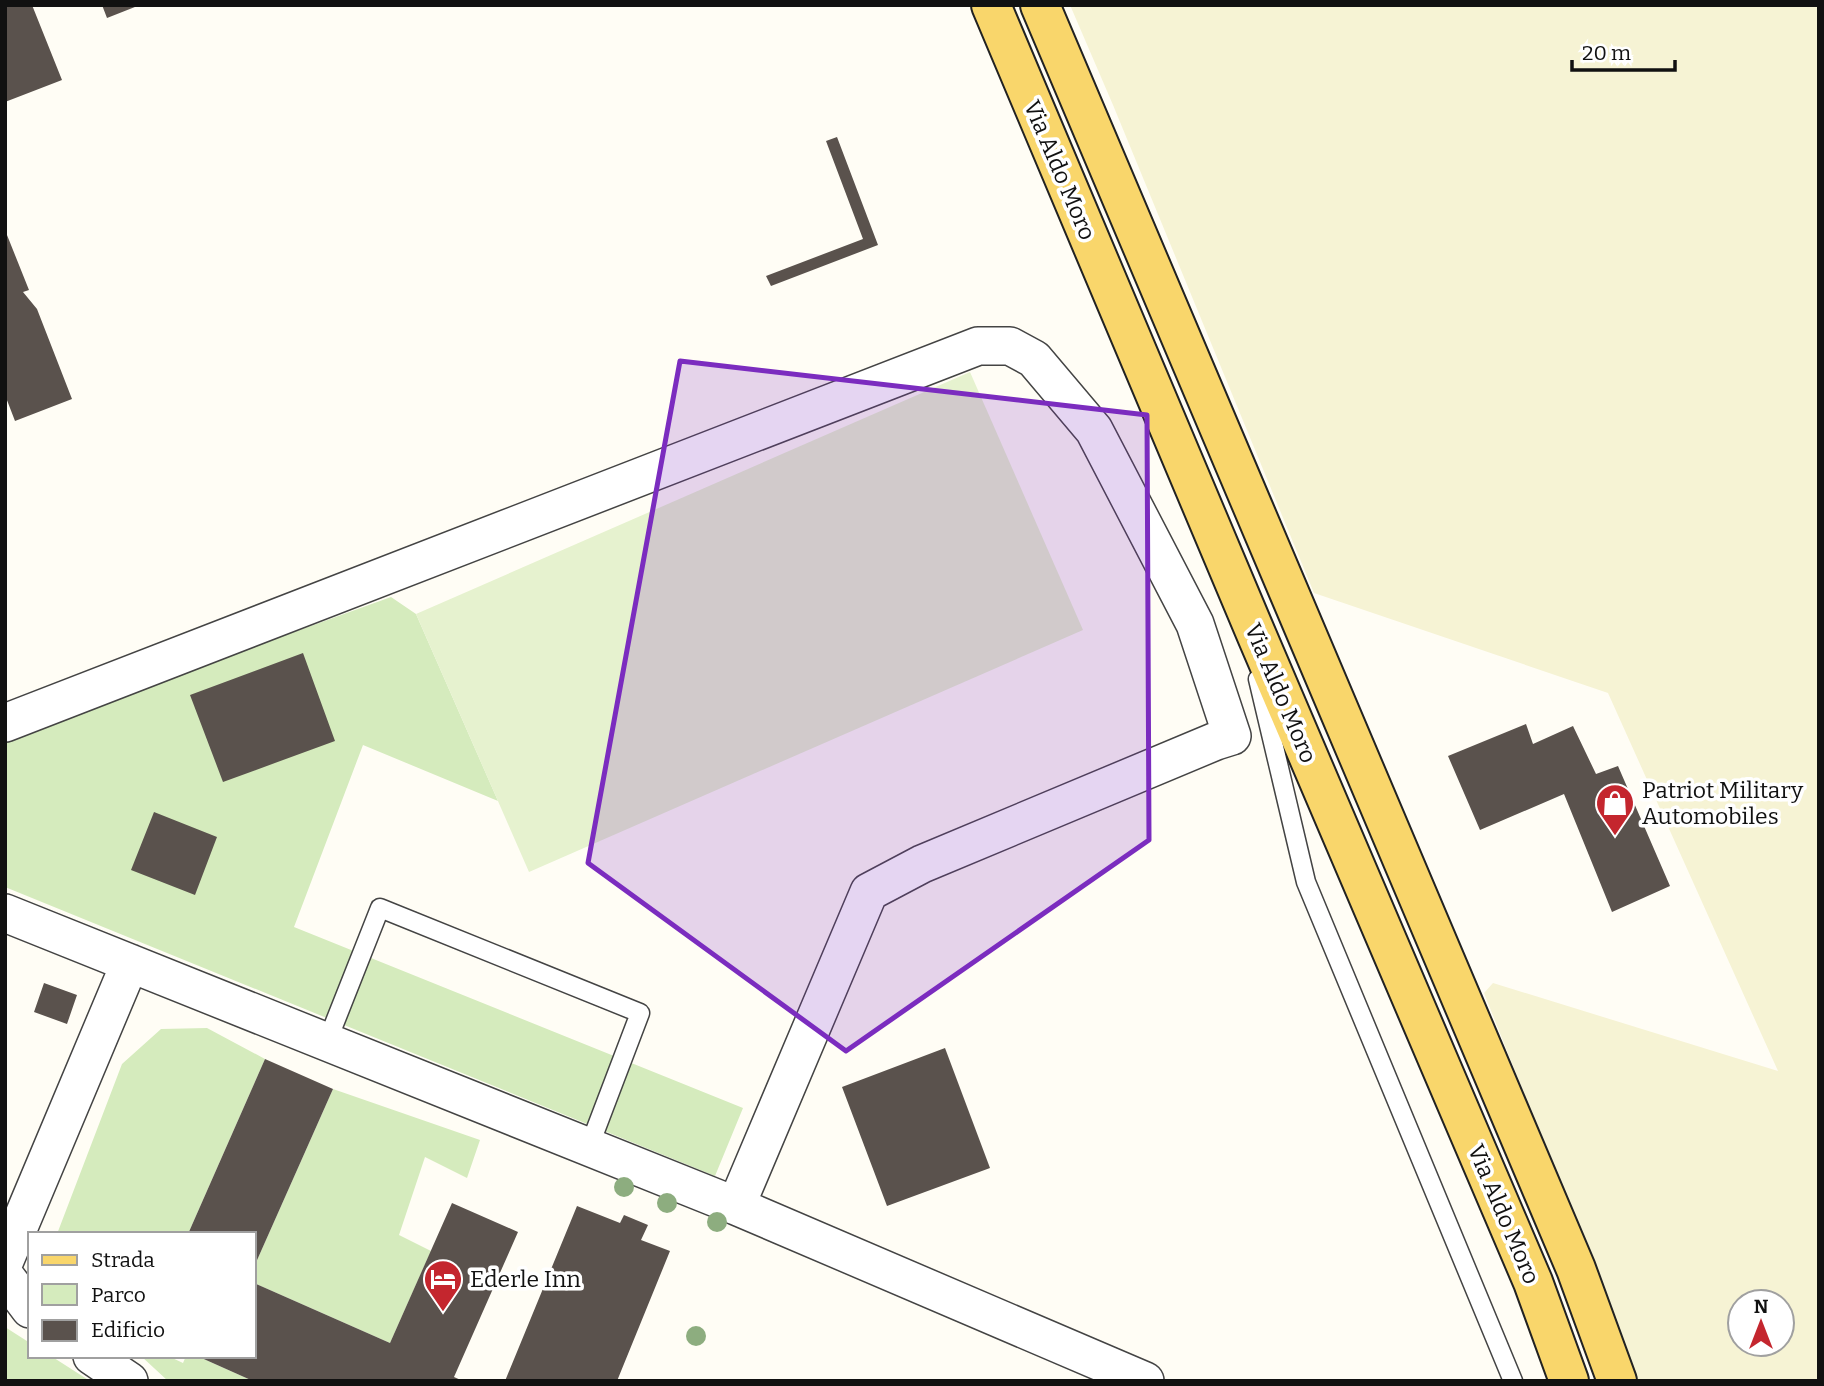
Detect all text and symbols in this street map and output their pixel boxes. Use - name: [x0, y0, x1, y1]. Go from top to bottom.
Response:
- scale bar: [1572, 28, 1675, 72]
- text: 20 m: [1582, 40, 1631, 66]
- street label: Via Aldo Moro: [1018, 96, 1102, 244]
- street label: Via Aldo Moro: [1239, 619, 1323, 767]
- place label: Patriot Military Automobiles: [1642, 776, 1804, 830]
- shop icon: Patriot Military Automobiles: [1594, 782, 1636, 837]
- street label: Via Aldo Moro: [1462, 1140, 1546, 1288]
- legend: [28, 1232, 256, 1358]
- text: Strada: [91, 1247, 155, 1273]
- hotel icon: Ederle Inn: [422, 1258, 464, 1313]
- place label: Ederle Inn: [470, 1265, 581, 1293]
- text: Parco: [91, 1282, 146, 1308]
- north arrow: [1726, 1288, 1796, 1358]
- text: N: [1754, 1295, 1769, 1318]
- text: Edificio: [91, 1317, 165, 1343]

